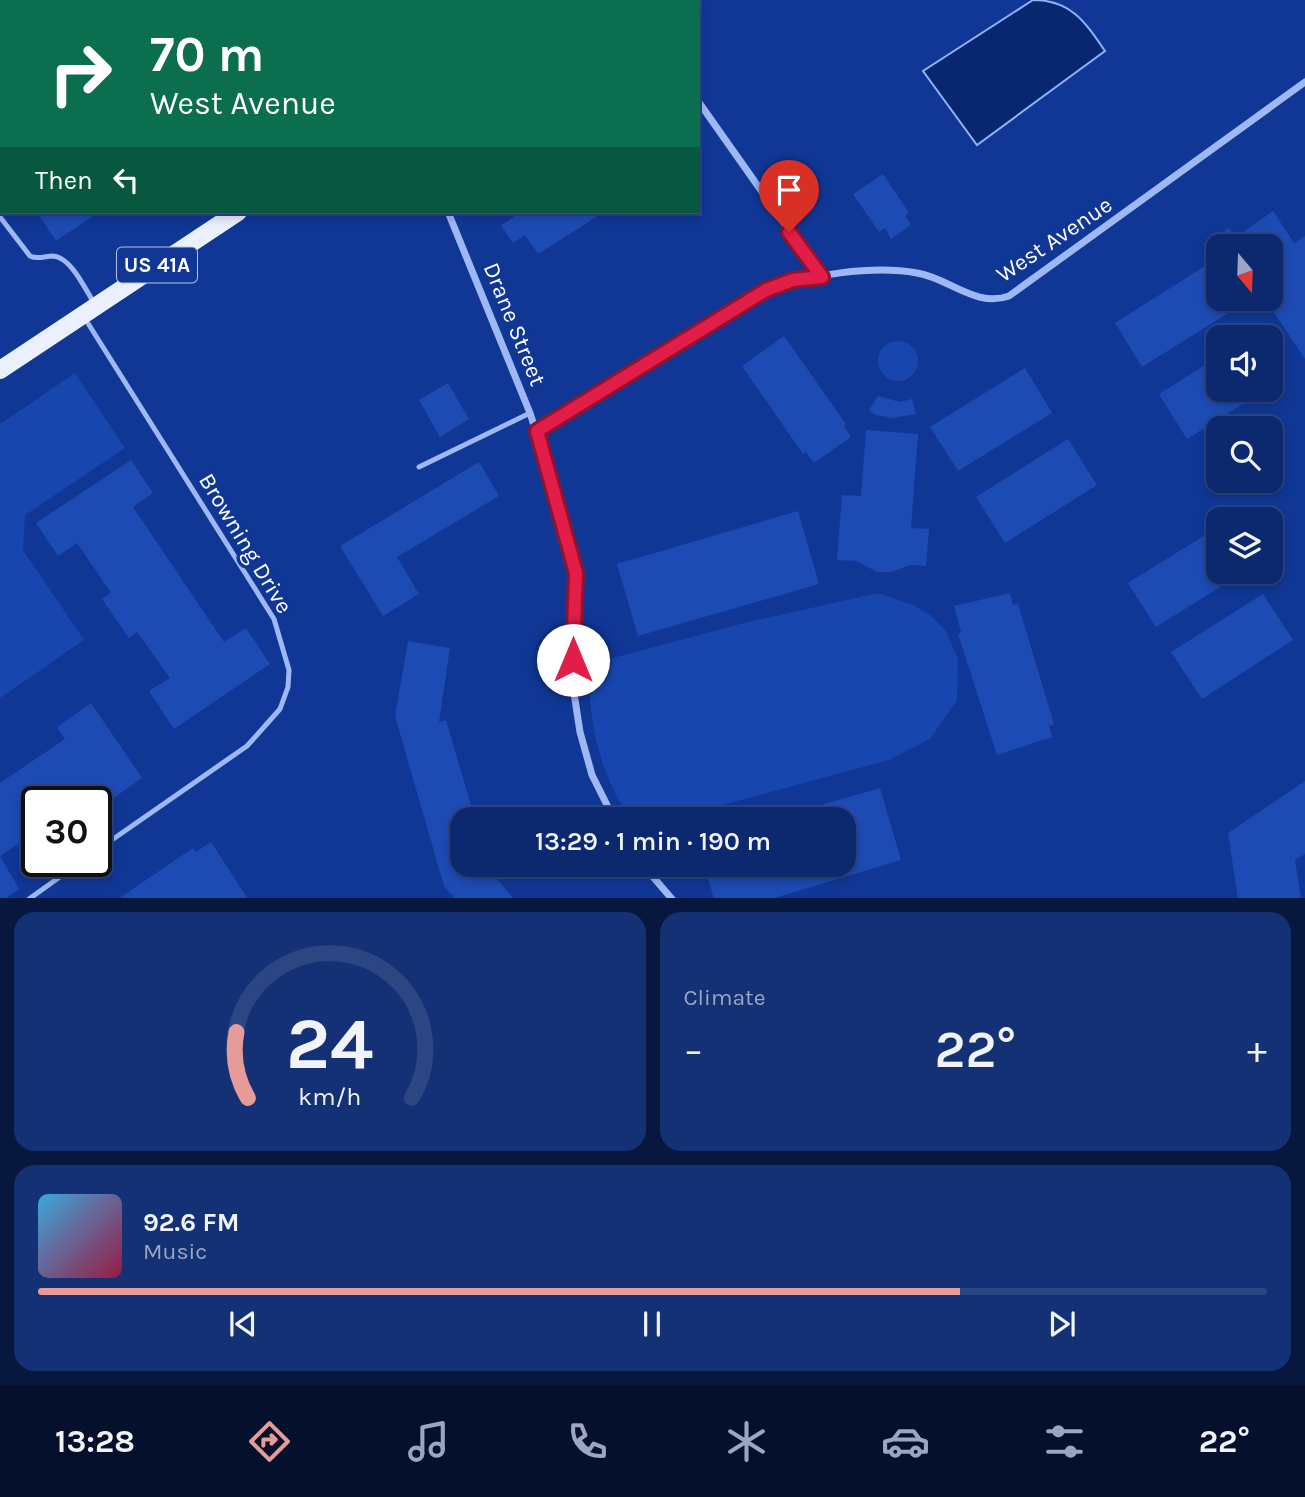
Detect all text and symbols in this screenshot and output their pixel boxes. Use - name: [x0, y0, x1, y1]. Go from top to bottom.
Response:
- text: 70 m: [150, 26, 264, 83]
- icon: right: [35, 28, 126, 119]
- text: West Avenue: [150, 85, 336, 122]
- pin: [759, 160, 819, 232]
- icon: left: [107, 161, 145, 199]
- text: Then: [35, 165, 93, 196]
- icon: arrive: [770, 171, 808, 209]
- street label: West Avenue: [991, 191, 1117, 288]
- north arrow: [1206, 234, 1283, 312]
- map controls: [1206, 234, 1283, 584]
- road number: US 41A: [117, 247, 197, 282]
- street label: Drane Street: [478, 259, 552, 390]
- button: sound: [1206, 325, 1283, 402]
- button: search: [1206, 416, 1283, 493]
- street label: Browning Drive: [193, 468, 298, 618]
- button: layers: [1206, 507, 1283, 584]
- position arrow: [536, 623, 610, 697]
- speed limit sign: 30: [21, 786, 112, 877]
- text: 13:29 · 1 min · 190 m: [535, 826, 771, 857]
- text: Climate: [684, 984, 766, 1011]
- text: 24: [286, 1001, 373, 1086]
- text: 22°: [934, 1019, 1016, 1080]
- text: −: [684, 1028, 703, 1073]
- text: +: [1247, 1028, 1267, 1073]
- text: km/h: [298, 1081, 361, 1110]
- text: 92.6 FM: [143, 1207, 240, 1238]
- text: Music: [143, 1238, 207, 1265]
- icon: previous: [224, 1305, 262, 1343]
- icon: pause: [633, 1305, 671, 1343]
- icon: next: [1043, 1305, 1081, 1343]
- icon: directions: [245, 1417, 294, 1466]
- icon: music: [404, 1417, 453, 1466]
- icon: phone: [563, 1417, 612, 1466]
- icon: climate: [722, 1417, 771, 1466]
- icon: car: [881, 1417, 930, 1466]
- icon: filters: [1040, 1417, 1089, 1466]
- text: 13:28: [55, 1423, 135, 1460]
- text: 22°: [1199, 1423, 1250, 1460]

